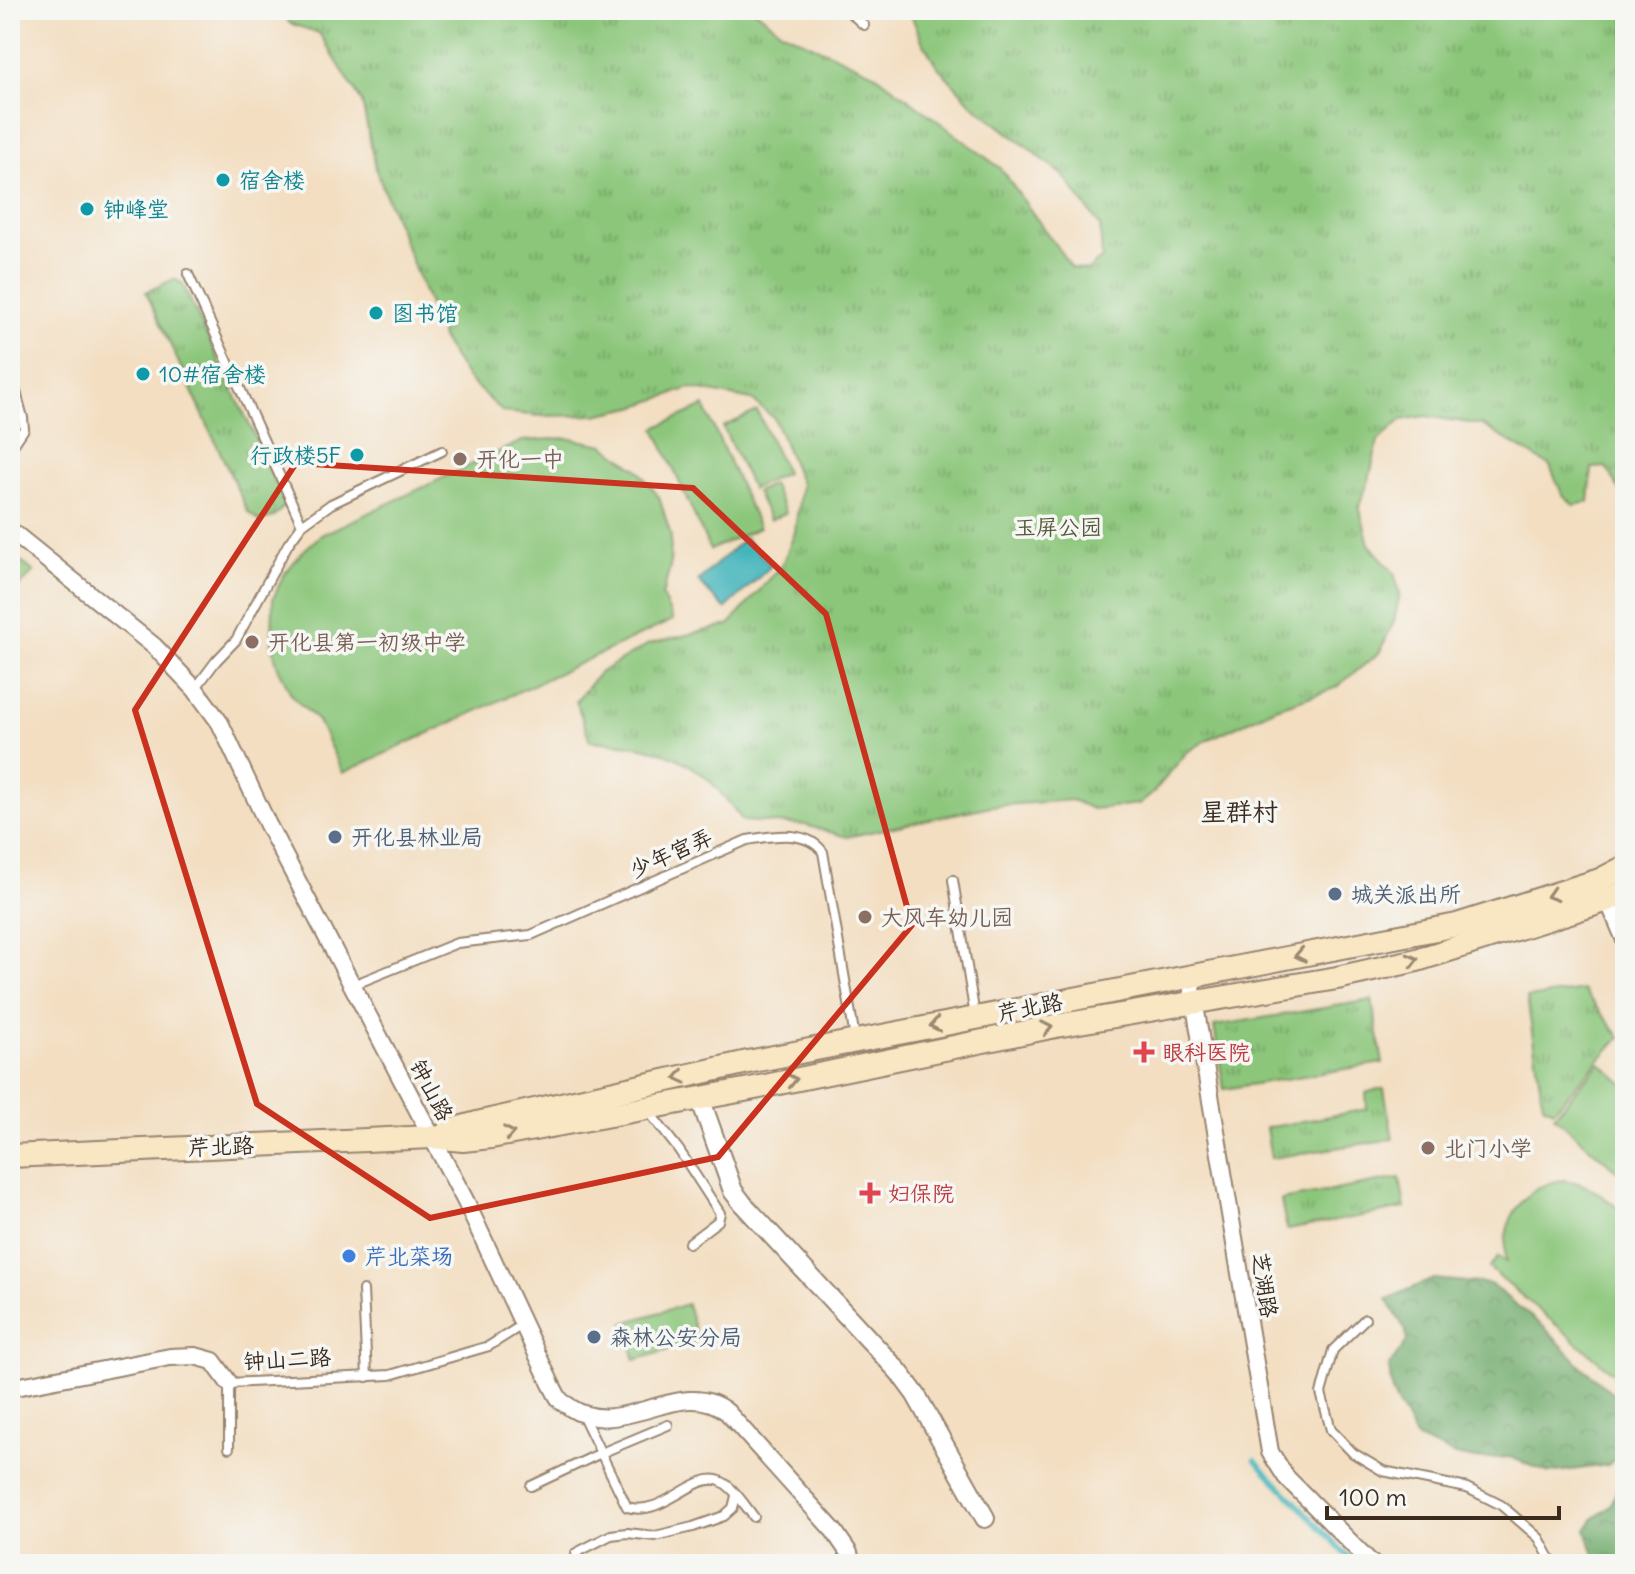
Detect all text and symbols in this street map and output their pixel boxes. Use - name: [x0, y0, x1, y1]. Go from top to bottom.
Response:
- place label: 宿舍楼: [239, 166, 305, 194]
- marker: 宿舍楼: [214, 171, 232, 189]
- place label: 钟峰堂: [103, 195, 169, 223]
- marker: 钟峰堂: [78, 200, 96, 218]
- place label: 图书馆: [392, 299, 458, 327]
- marker: 图书馆: [367, 304, 385, 322]
- place label: 10#宿舍楼: [159, 360, 266, 388]
- marker: 10#宿舍楼: [134, 365, 152, 383]
- place label: 行政楼5F: [250, 441, 341, 469]
- place label: 开化一中: [476, 445, 564, 473]
- marker: 行政楼5F: [348, 446, 366, 464]
- marker: 开化一中: [451, 450, 469, 468]
- park label: 玉屏公园: [1014, 513, 1102, 541]
- place label: 开化县第一初级中学: [268, 628, 466, 656]
- marker: 开化县第一初级中学: [243, 633, 261, 651]
- district label: 星群村: [1200, 795, 1278, 828]
- street label: 少年宫弄: [625, 822, 717, 884]
- place label: 开化县林业局: [351, 823, 483, 851]
- marker: 开化县林业局: [326, 828, 344, 846]
- place label: 城关派出所: [1351, 880, 1461, 908]
- marker: 城关派出所: [1326, 885, 1344, 903]
- one-way arrow: [1546, 886, 1560, 902]
- place label: 大风车幼儿园: [881, 903, 1013, 931]
- marker: 大风车幼儿园: [856, 908, 874, 926]
- one-way arrow: [1294, 946, 1307, 963]
- one-way arrow: [1405, 953, 1419, 970]
- street label: 芹北路: [995, 987, 1065, 1027]
- one-way arrow: [928, 1016, 941, 1033]
- one-way arrow: [1040, 1020, 1053, 1037]
- place label: 眼科医院: [1162, 1038, 1250, 1066]
- marker: 眼科医院: [1133, 1041, 1155, 1063]
- street label: 钟山路: [404, 1054, 460, 1126]
- one-way arrow: [674, 1068, 687, 1085]
- one-way arrow: [785, 1072, 799, 1089]
- one-way arrow: [503, 1126, 516, 1143]
- street label: 芹北路: [188, 1131, 254, 1161]
- place label: 北门小学: [1444, 1134, 1532, 1162]
- marker: 北门小学: [1419, 1139, 1437, 1157]
- place label: 妇保院: [888, 1179, 954, 1207]
- marker: 妇保院: [859, 1182, 881, 1204]
- place label: 芹北菜场: [365, 1242, 453, 1270]
- marker: 芹北菜场: [340, 1247, 358, 1265]
- street label: 芝湖路: [1246, 1250, 1284, 1320]
- place label: 森林公安分局: [610, 1323, 742, 1351]
- marker: 森林公安分局: [585, 1328, 603, 1346]
- street label: 钟山二路: [242, 1343, 332, 1375]
- scale bar: [1327, 1470, 1559, 1520]
- text: 100 m: [1339, 1482, 1407, 1512]

